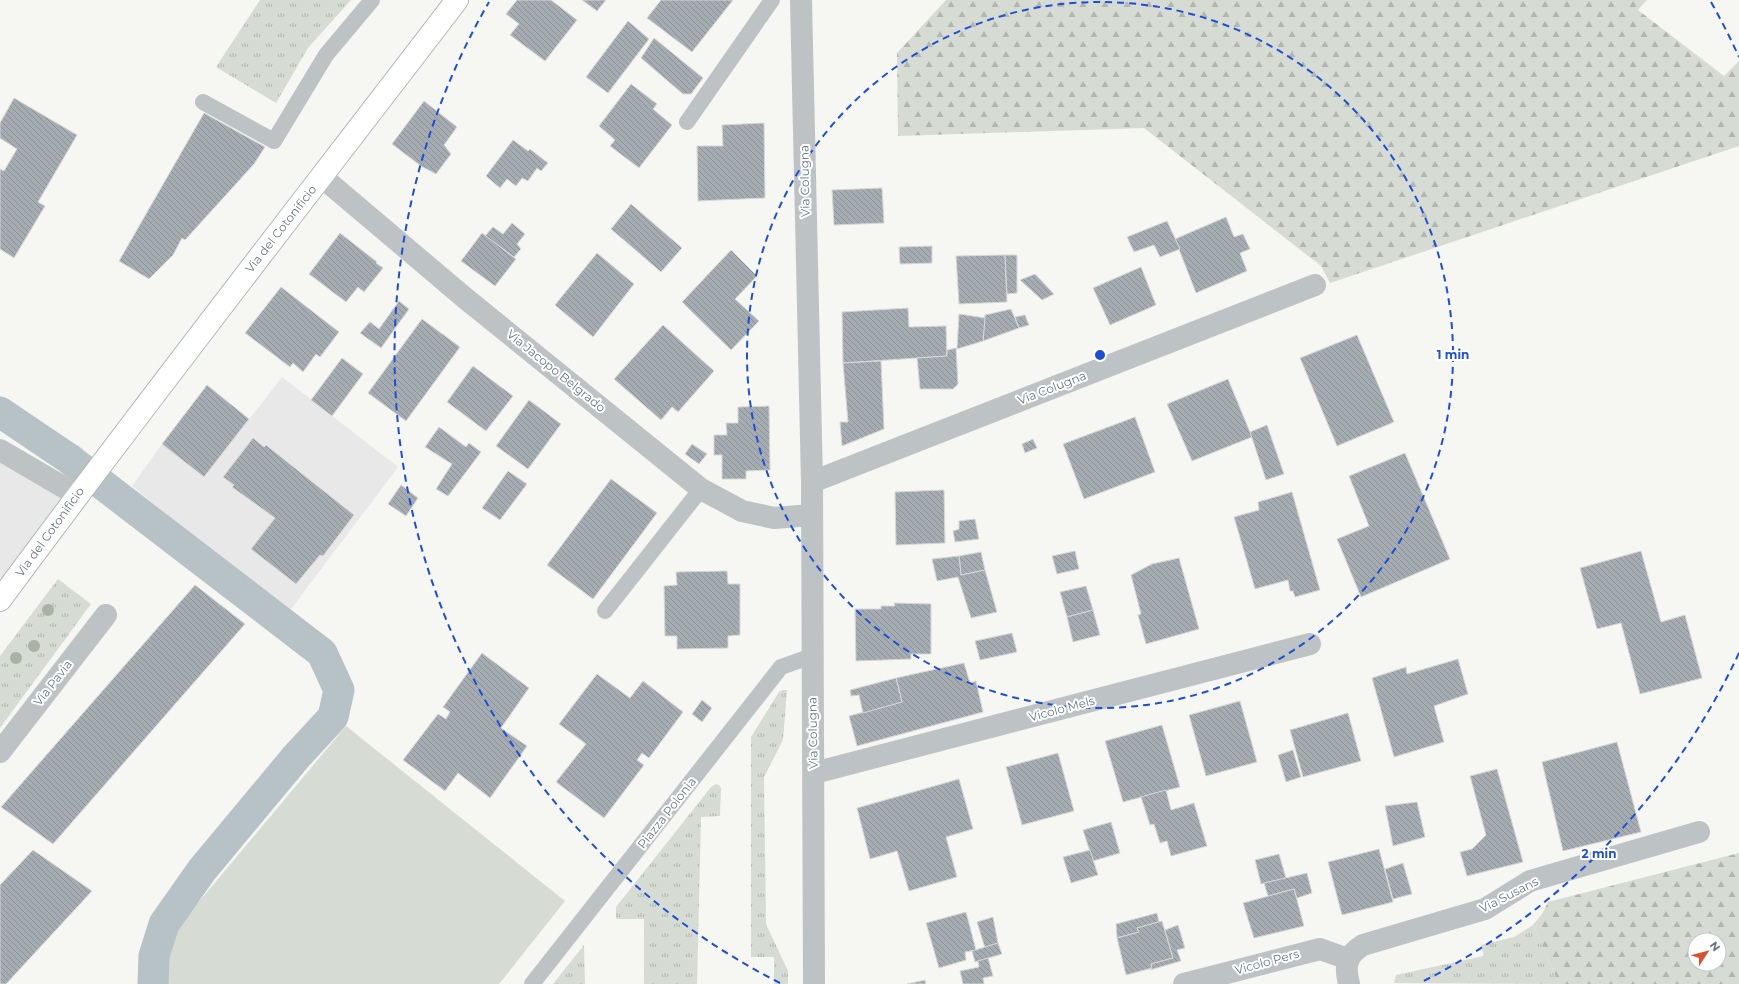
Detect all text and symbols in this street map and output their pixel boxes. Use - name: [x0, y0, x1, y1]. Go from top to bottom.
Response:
- street label: Via Colugna: [796, 145, 813, 217]
- street label: Via del Cotonificio: [242, 182, 320, 276]
- street label: Via Jacopo Belgrado: [504, 326, 609, 415]
- text: 1 min: [1437, 347, 1469, 362]
- centre of rings: [1093, 348, 1107, 362]
- street label: Via Colugna: [1015, 368, 1088, 407]
- street label: Via del Cotonificio: [12, 484, 87, 580]
- street label: Via Pavia: [30, 657, 75, 709]
- street label: Vicolo Mels: [1027, 693, 1096, 724]
- street label: Via Colugna: [804, 697, 821, 769]
- street label: Piazza Polonia: [634, 774, 699, 851]
- text: 2 min: [1582, 846, 1616, 861]
- street label: Via Susans: [1477, 873, 1541, 916]
- north arrow: [1687, 932, 1727, 972]
- text: N: [1707, 938, 1723, 954]
- street label: Vicolo Pers: [1233, 946, 1301, 977]

